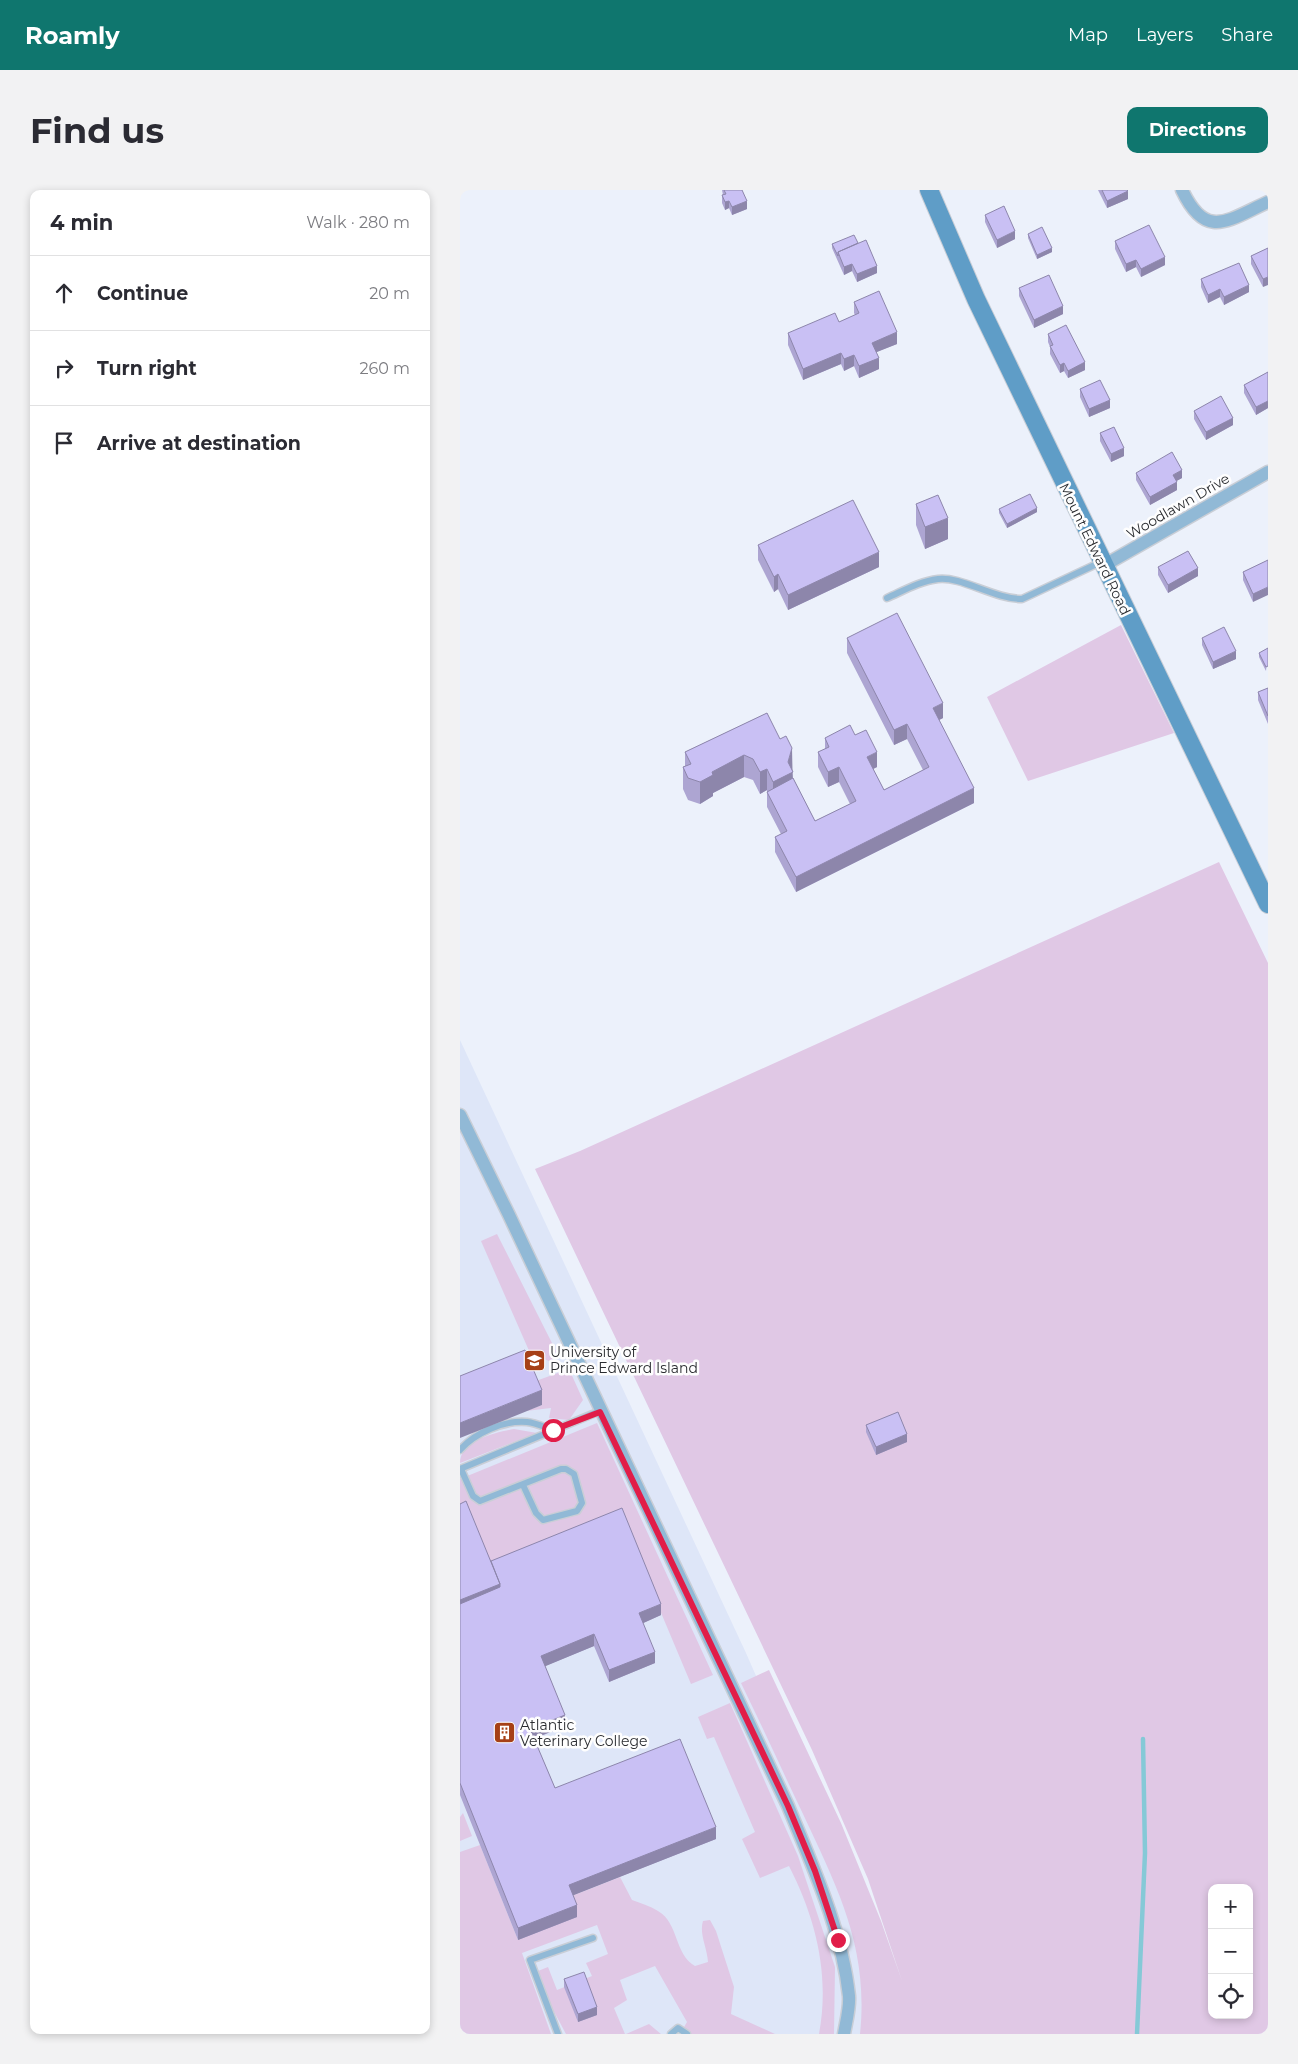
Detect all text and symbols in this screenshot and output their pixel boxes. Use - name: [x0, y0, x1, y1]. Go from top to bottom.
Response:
- text: Roamly: [25, 21, 120, 50]
- text: Map: [1068, 24, 1108, 46]
- text: Layers: [1136, 24, 1193, 46]
- text: Share: [1221, 24, 1273, 46]
- button: Directions: [1127, 107, 1268, 153]
- text: Find us: [30, 109, 164, 152]
- text: 4 min: [50, 210, 113, 235]
- text: Walk · 280 m: [306, 213, 410, 232]
- icon: ahead: [50, 279, 78, 307]
- text: Continue: [97, 282, 188, 305]
- text: 20 m: [369, 284, 410, 303]
- icon: right: [50, 354, 78, 382]
- text: Turn right: [97, 357, 197, 380]
- text: 260 m: [359, 359, 410, 378]
- icon: arrive: [50, 429, 78, 457]
- text: Arrive at destination: [97, 432, 301, 455]
- street label: Woodlawn Drive: [1123, 469, 1233, 543]
- street label: Mount Edward Road: [1055, 480, 1135, 618]
- place label: University of Prince Edward Island: [550, 1343, 698, 1377]
- school or university icon: University of Prince Edward Island: [522, 1348, 546, 1372]
- route start: [542, 1419, 565, 1442]
- place label: Atlantic Veterinary College: [520, 1716, 648, 1750]
- building icon: Atlantic Veterinary College: [492, 1721, 516, 1745]
- map controls: [1208, 1884, 1253, 2019]
- button: +: [1208, 1884, 1253, 1929]
- route end: [827, 1929, 850, 1952]
- button: −: [1208, 1929, 1253, 1974]
- button: locate: [1208, 1974, 1253, 2019]

